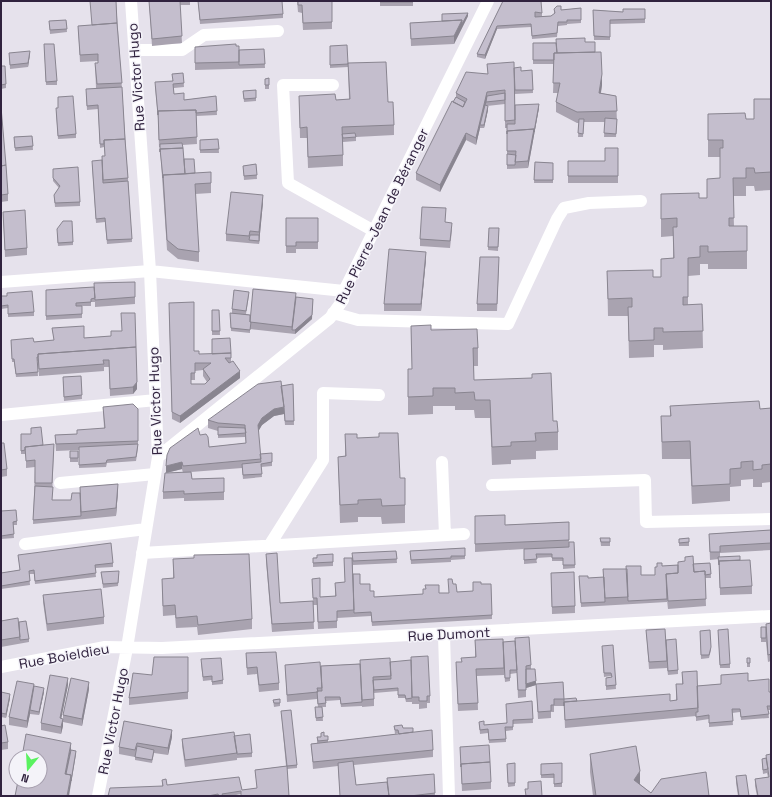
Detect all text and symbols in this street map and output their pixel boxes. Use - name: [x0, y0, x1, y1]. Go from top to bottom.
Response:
- street label: Rue Victor Hugo: [123, 22, 149, 132]
- street label: Rue Pierre-Jean de Béranger: [331, 125, 433, 307]
- street label: Rue Victor Hugo: [144, 347, 166, 455]
- street label: Rue Dumont: [407, 623, 491, 645]
- street label: Rue Boieldieu: [17, 639, 111, 673]
- street label: Rue Victor Hugo: [94, 666, 132, 776]
- north arrow: [8, 749, 48, 789]
- text: N: [19, 771, 31, 786]

